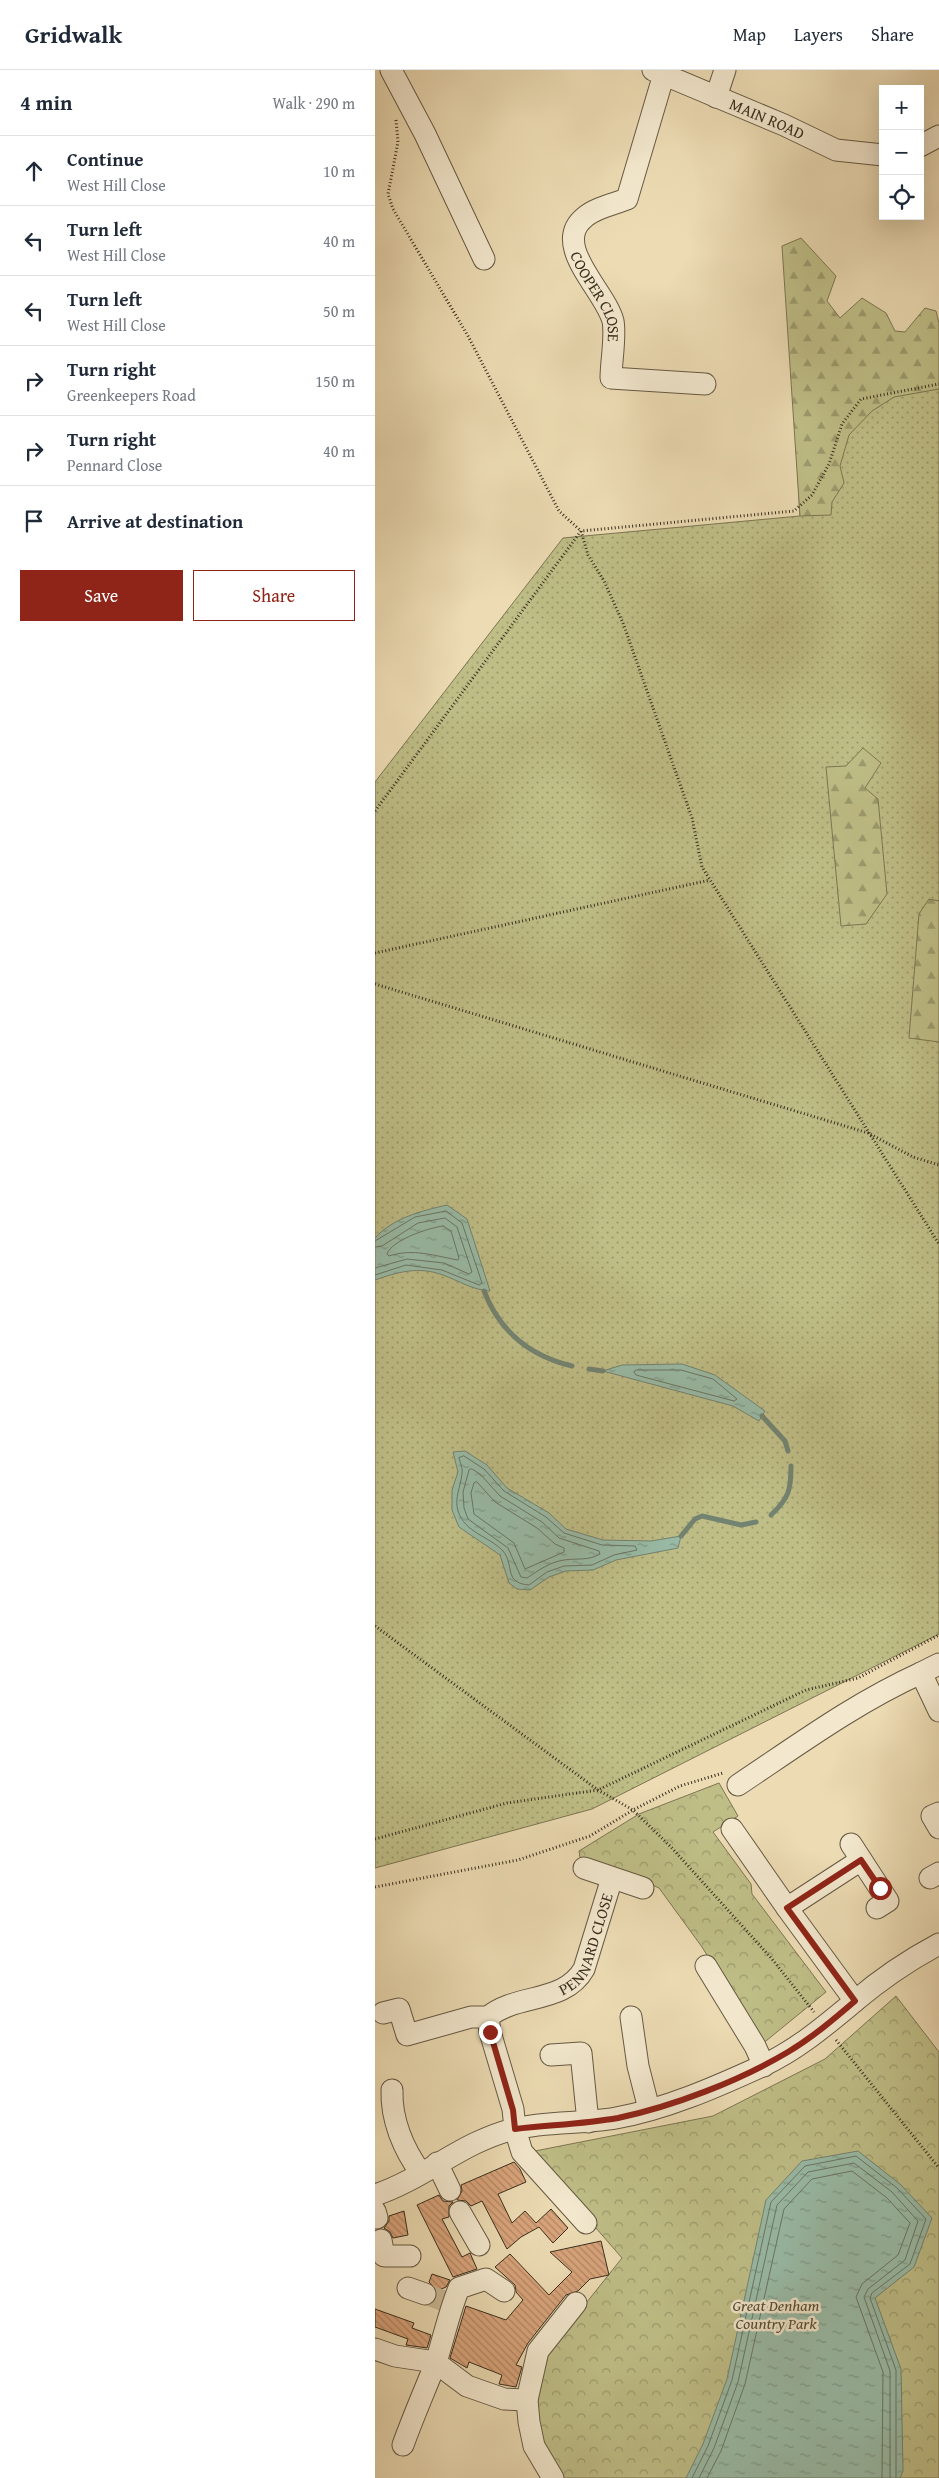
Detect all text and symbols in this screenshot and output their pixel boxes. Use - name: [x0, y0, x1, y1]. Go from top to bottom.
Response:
- text: Gridwalk: [25, 17, 122, 52]
- text: Map: [733, 21, 766, 48]
- text: Layers: [794, 21, 843, 48]
- text: Share: [871, 21, 914, 48]
- map controls: [879, 85, 924, 220]
- button: +: [879, 85, 924, 130]
- text: 4 min: [20, 87, 72, 118]
- text: Walk · 290 m: [272, 91, 355, 115]
- street label: MAIN ROAD: [726, 92, 809, 145]
- button: −: [879, 130, 924, 175]
- text: Continue: [67, 145, 144, 173]
- icon: ahead: [20, 157, 48, 185]
- text: 10 m: [323, 159, 355, 183]
- text: West Hill Close: [67, 173, 166, 197]
- button: locate: [879, 175, 924, 220]
- text: Turn left: [67, 215, 142, 243]
- icon: left: [20, 227, 48, 255]
- text: 40 m: [323, 229, 355, 253]
- text: West Hill Close: [67, 243, 166, 267]
- street label: COOPER CLOSE: [564, 248, 626, 342]
- text: Turn left: [67, 285, 142, 313]
- icon: left: [20, 297, 48, 325]
- text: 50 m: [323, 299, 355, 323]
- text: West Hill Close: [67, 313, 166, 337]
- text: Turn right: [67, 355, 156, 383]
- icon: right: [20, 367, 48, 395]
- text: 150 m: [315, 369, 355, 393]
- text: Greenkeepers Road: [67, 383, 196, 407]
- text: Turn right: [67, 425, 156, 453]
- icon: right: [20, 437, 48, 465]
- text: 40 m: [323, 439, 355, 463]
- text: Pennard Close: [67, 453, 162, 477]
- icon: arrive: [20, 507, 48, 535]
- text: Arrive at destination: [67, 507, 243, 535]
- button: Save: [20, 570, 183, 621]
- button: Share: [193, 570, 355, 621]
- route start: [869, 1877, 892, 1900]
- street label: PENNARD CLOSE: [554, 1890, 619, 2001]
- route end: [479, 2021, 502, 2044]
- park label: Great Denham Country Park: [733, 2293, 820, 2335]

